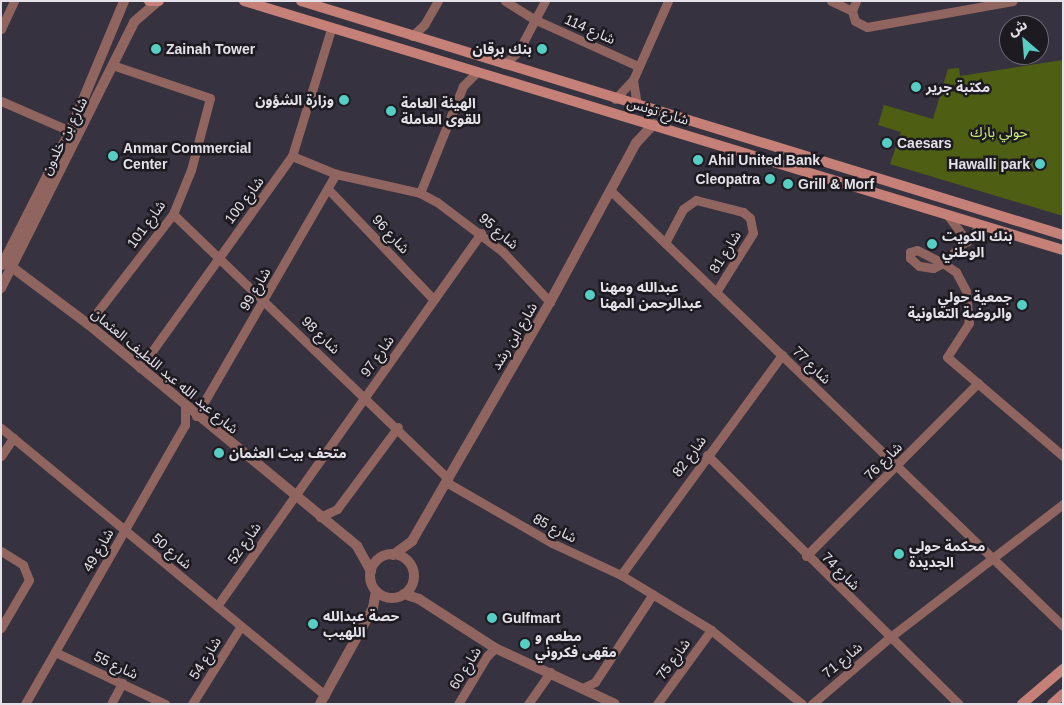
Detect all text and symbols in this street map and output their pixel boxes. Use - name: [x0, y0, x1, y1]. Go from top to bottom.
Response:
- street label: شارع 114: [562, 10, 618, 48]
- north arrow: [999, 15, 1049, 65]
- text: ش: [1005, 16, 1030, 39]
- place label: Zainah Tower: [166, 41, 255, 57]
- place label: بنك برقان: [472, 41, 532, 57]
- marker: Zainah Tower: [150, 43, 162, 55]
- marker: بنك برقان: [536, 43, 548, 55]
- place label: مكتبة جرير: [926, 79, 990, 95]
- marker: مكتبة جرير: [910, 81, 922, 93]
- place label: وزارة الشؤون: [255, 92, 334, 108]
- street label: شارع بن خلدون: [37, 94, 91, 178]
- marker: وزارة الشؤون: [338, 94, 350, 106]
- street label: شارع تونس: [625, 94, 691, 128]
- place label: الهيئة العامة للقوى العاملة: [401, 95, 481, 128]
- marker: الهيئة العامة للقوى العاملة: [385, 105, 397, 117]
- park label: حولي بارك: [970, 124, 1028, 140]
- place label: Caesars: [897, 135, 951, 151]
- marker: Caesars: [881, 137, 893, 149]
- place label: Anmar Commercial Center: [123, 140, 251, 172]
- marker: Anmar Commercial Center: [107, 150, 119, 162]
- place label: Ahil United Bank: [708, 152, 820, 168]
- marker: Ahil United Bank: [692, 154, 704, 166]
- place label: Hawalli park: [948, 156, 1030, 172]
- marker: Hawalli park: [1034, 158, 1046, 170]
- place label: Cleopatra: [695, 171, 760, 187]
- street label: شارع 100: [221, 173, 267, 227]
- marker: Cleopatra: [764, 173, 776, 185]
- place label: Grill & Morf: [798, 176, 874, 192]
- marker: Grill & Morf: [782, 178, 794, 190]
- street label: شارع 101: [123, 197, 169, 251]
- street label: شارع 95: [476, 209, 522, 253]
- street label: شارع 96: [369, 211, 413, 257]
- street label: شارع 81: [705, 228, 745, 276]
- place label: بنك الكويت الوطني: [942, 228, 1013, 260]
- marker: بنك الكويت الوطني: [926, 238, 938, 250]
- street label: شارع 99: [236, 265, 274, 313]
- place label: عبدالله ومهنا عبدالرحمن المهنا: [600, 279, 702, 312]
- marker: عبدالله ومهنا عبدالرحمن المهنا: [584, 289, 596, 301]
- place label: جمعية حولي والروضة التعاونية: [908, 289, 1012, 322]
- street label: شارع ابن رشد: [487, 299, 541, 373]
- marker: جمعية حولي والروضة التعاونية: [1016, 299, 1028, 311]
- street label: شارع عبد الله عبد اللطيف العثمان: [88, 305, 242, 437]
- street label: شارع 98: [298, 313, 344, 357]
- street label: شارع 97: [357, 332, 397, 380]
- street label: شارع 77: [789, 343, 835, 387]
- street label: شارع 82: [668, 432, 710, 480]
- street label: شارع 76: [861, 439, 905, 483]
- place label: متحف بيت العثمان: [229, 445, 347, 461]
- marker: متحف بيت العثمان: [213, 447, 225, 459]
- street label: شارع 85: [530, 510, 580, 546]
- street label: شارع 52: [224, 519, 264, 567]
- street label: شارع 49: [79, 526, 117, 574]
- street label: شارع 50: [149, 530, 195, 572]
- place label: محكمة حولى الجديدة: [909, 538, 985, 570]
- marker: محكمة حولى الجديدة: [893, 548, 905, 560]
- street label: شارع 74: [819, 549, 863, 593]
- place label: حصة عبدالله اللهيب: [323, 608, 399, 640]
- place label: Gulfmart: [502, 610, 560, 626]
- marker: Gulfmart: [486, 612, 498, 624]
- marker: حصة عبدالله اللهيب: [307, 618, 319, 630]
- place label: مطعم و مقهى فكروني: [535, 628, 617, 660]
- street label: شارع 54: [185, 634, 225, 682]
- street label: شارع 75: [652, 635, 694, 683]
- marker: مطعم و مقهى فكروني: [519, 638, 531, 650]
- street label: شارع 71: [819, 639, 865, 681]
- street label: شارع 60: [445, 644, 485, 692]
- street label: شارع 55: [91, 648, 141, 682]

